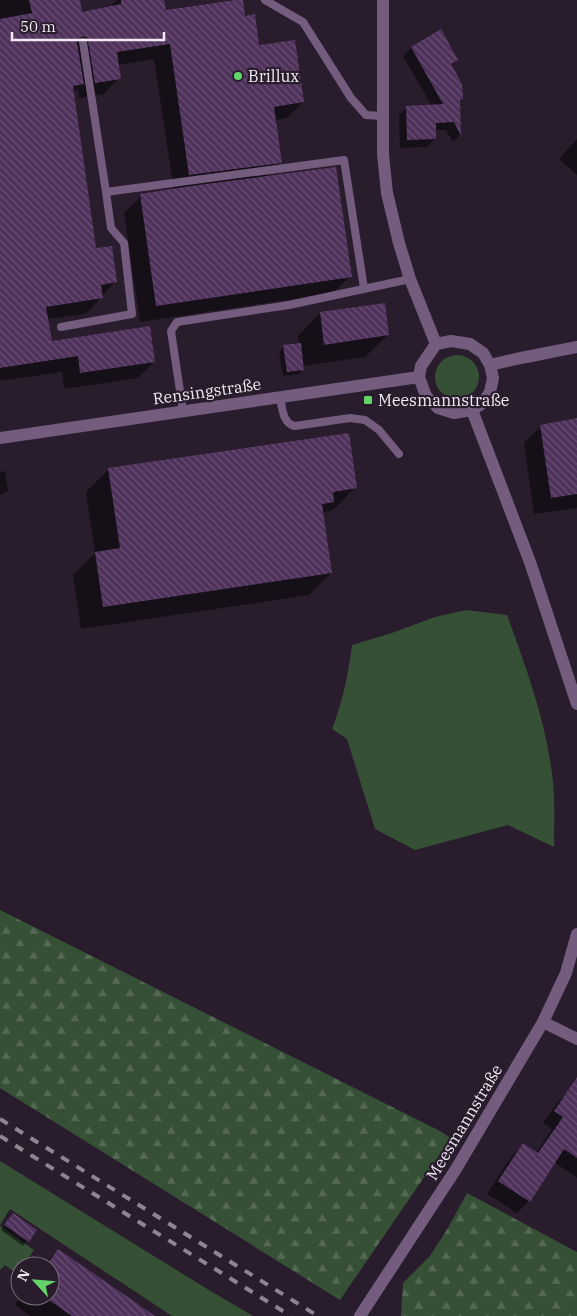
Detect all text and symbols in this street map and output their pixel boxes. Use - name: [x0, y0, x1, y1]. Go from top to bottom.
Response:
- scale bar: [12, 10, 165, 42]
- text: 50 m: [20, 17, 56, 36]
- place label: Brillux: [248, 66, 299, 86]
- marker: Brillux: [232, 70, 244, 82]
- street label: Rensingstraße: [152, 374, 262, 408]
- place label: Meesmannstraße: [378, 390, 509, 410]
- marker: Meesmannstraße: [362, 394, 374, 406]
- street label: Meesmannstraße: [422, 1061, 506, 1183]
- north arrow: [10, 1256, 60, 1306]
- text: N: [13, 1266, 34, 1284]

